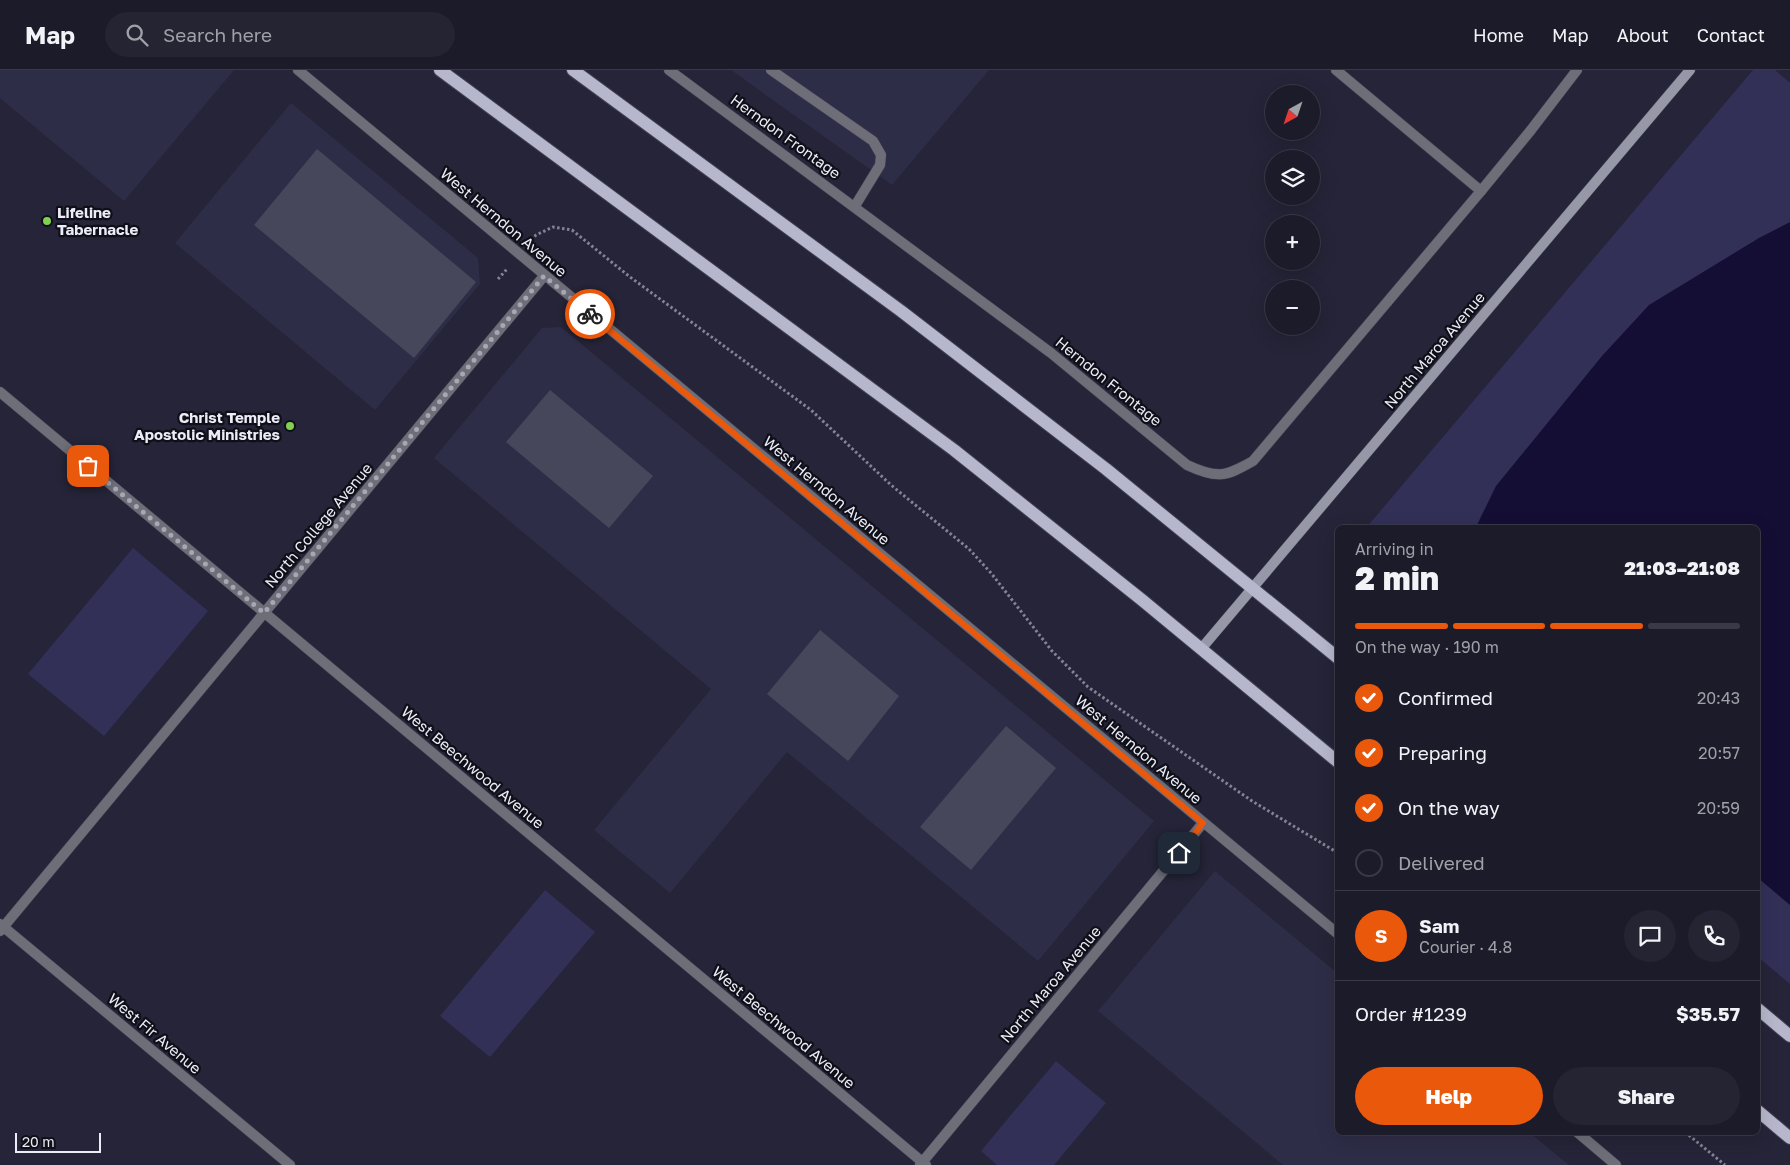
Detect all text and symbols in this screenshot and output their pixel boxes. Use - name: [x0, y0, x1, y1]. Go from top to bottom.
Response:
- search box: [105, 12, 455, 57]
- text: Map: [25, 20, 75, 49]
- icon: search: [123, 21, 151, 49]
- text: Search here: [163, 23, 272, 46]
- text: Home: [1473, 24, 1524, 46]
- text: Map: [1552, 24, 1589, 46]
- text: About: [1617, 24, 1669, 46]
- text: Contact: [1697, 24, 1765, 46]
- north arrow: [1265, 85, 1320, 140]
- map controls: [1265, 85, 1320, 335]
- street label: Herndon Frontage: [728, 90, 845, 182]
- button: layers: [1265, 150, 1320, 205]
- street label: West Herndon Avenue: [437, 164, 571, 280]
- place label: Lifeline Tabernacle: [57, 203, 139, 238]
- marker: Lifeline Tabernacle: [41, 215, 53, 227]
- button: +: [1265, 215, 1320, 270]
- button: −: [1265, 280, 1320, 335]
- street label: North Maroa Avenue: [1380, 288, 1488, 412]
- courier: [565, 289, 615, 339]
- icon: bike: [576, 300, 604, 328]
- street label: Herndon Frontage: [1052, 333, 1166, 430]
- place label: Christ Temple Apostolic Ministries: [134, 408, 280, 443]
- marker: Christ Temple Apostolic Ministries: [284, 420, 296, 432]
- street label: West Herndon Avenue: [760, 432, 894, 548]
- pin: [67, 445, 109, 487]
- icon: bag: [74, 452, 102, 480]
- street label: North College Avenue: [260, 459, 376, 591]
- text: Arriving in: [1355, 539, 1434, 559]
- text: 21:03–21:08: [1624, 556, 1740, 579]
- text: 2 min: [1355, 559, 1439, 597]
- text: On the way · 190 m: [1355, 637, 1499, 657]
- icon: check: [1355, 684, 1383, 712]
- text: Confirmed: [1398, 686, 1493, 709]
- text: 20:43: [1697, 688, 1740, 708]
- street label: West Herndon Avenue: [1072, 691, 1206, 807]
- street label: West Beechwood Avenue: [398, 702, 548, 832]
- icon: check: [1355, 739, 1383, 767]
- text: Preparing: [1398, 741, 1487, 764]
- text: 20:57: [1698, 743, 1740, 763]
- icon: check: [1355, 794, 1383, 822]
- text: On the way: [1398, 796, 1500, 819]
- text: 20:59: [1697, 798, 1740, 818]
- pin: [1158, 832, 1200, 874]
- icon: home: [1165, 839, 1193, 867]
- text: Delivered: [1398, 851, 1485, 874]
- button: chat: [1624, 910, 1676, 962]
- button: phone: [1688, 910, 1740, 962]
- text: Sam: [1419, 914, 1459, 937]
- street label: North Maroa Avenue: [996, 922, 1104, 1046]
- text: S: [1375, 924, 1387, 947]
- text: Courier · 4.8: [1419, 937, 1512, 957]
- street label: West Beechwood Avenue: [709, 962, 859, 1092]
- street label: West Fir Avenue: [105, 989, 205, 1077]
- text: Order #1239: [1355, 1002, 1467, 1025]
- text: $35.57: [1676, 1002, 1740, 1025]
- button: Help: [1355, 1067, 1543, 1125]
- button: Share: [1553, 1067, 1740, 1125]
- scale bar: [15, 1130, 101, 1153]
- text: 20 m: [22, 1133, 55, 1150]

